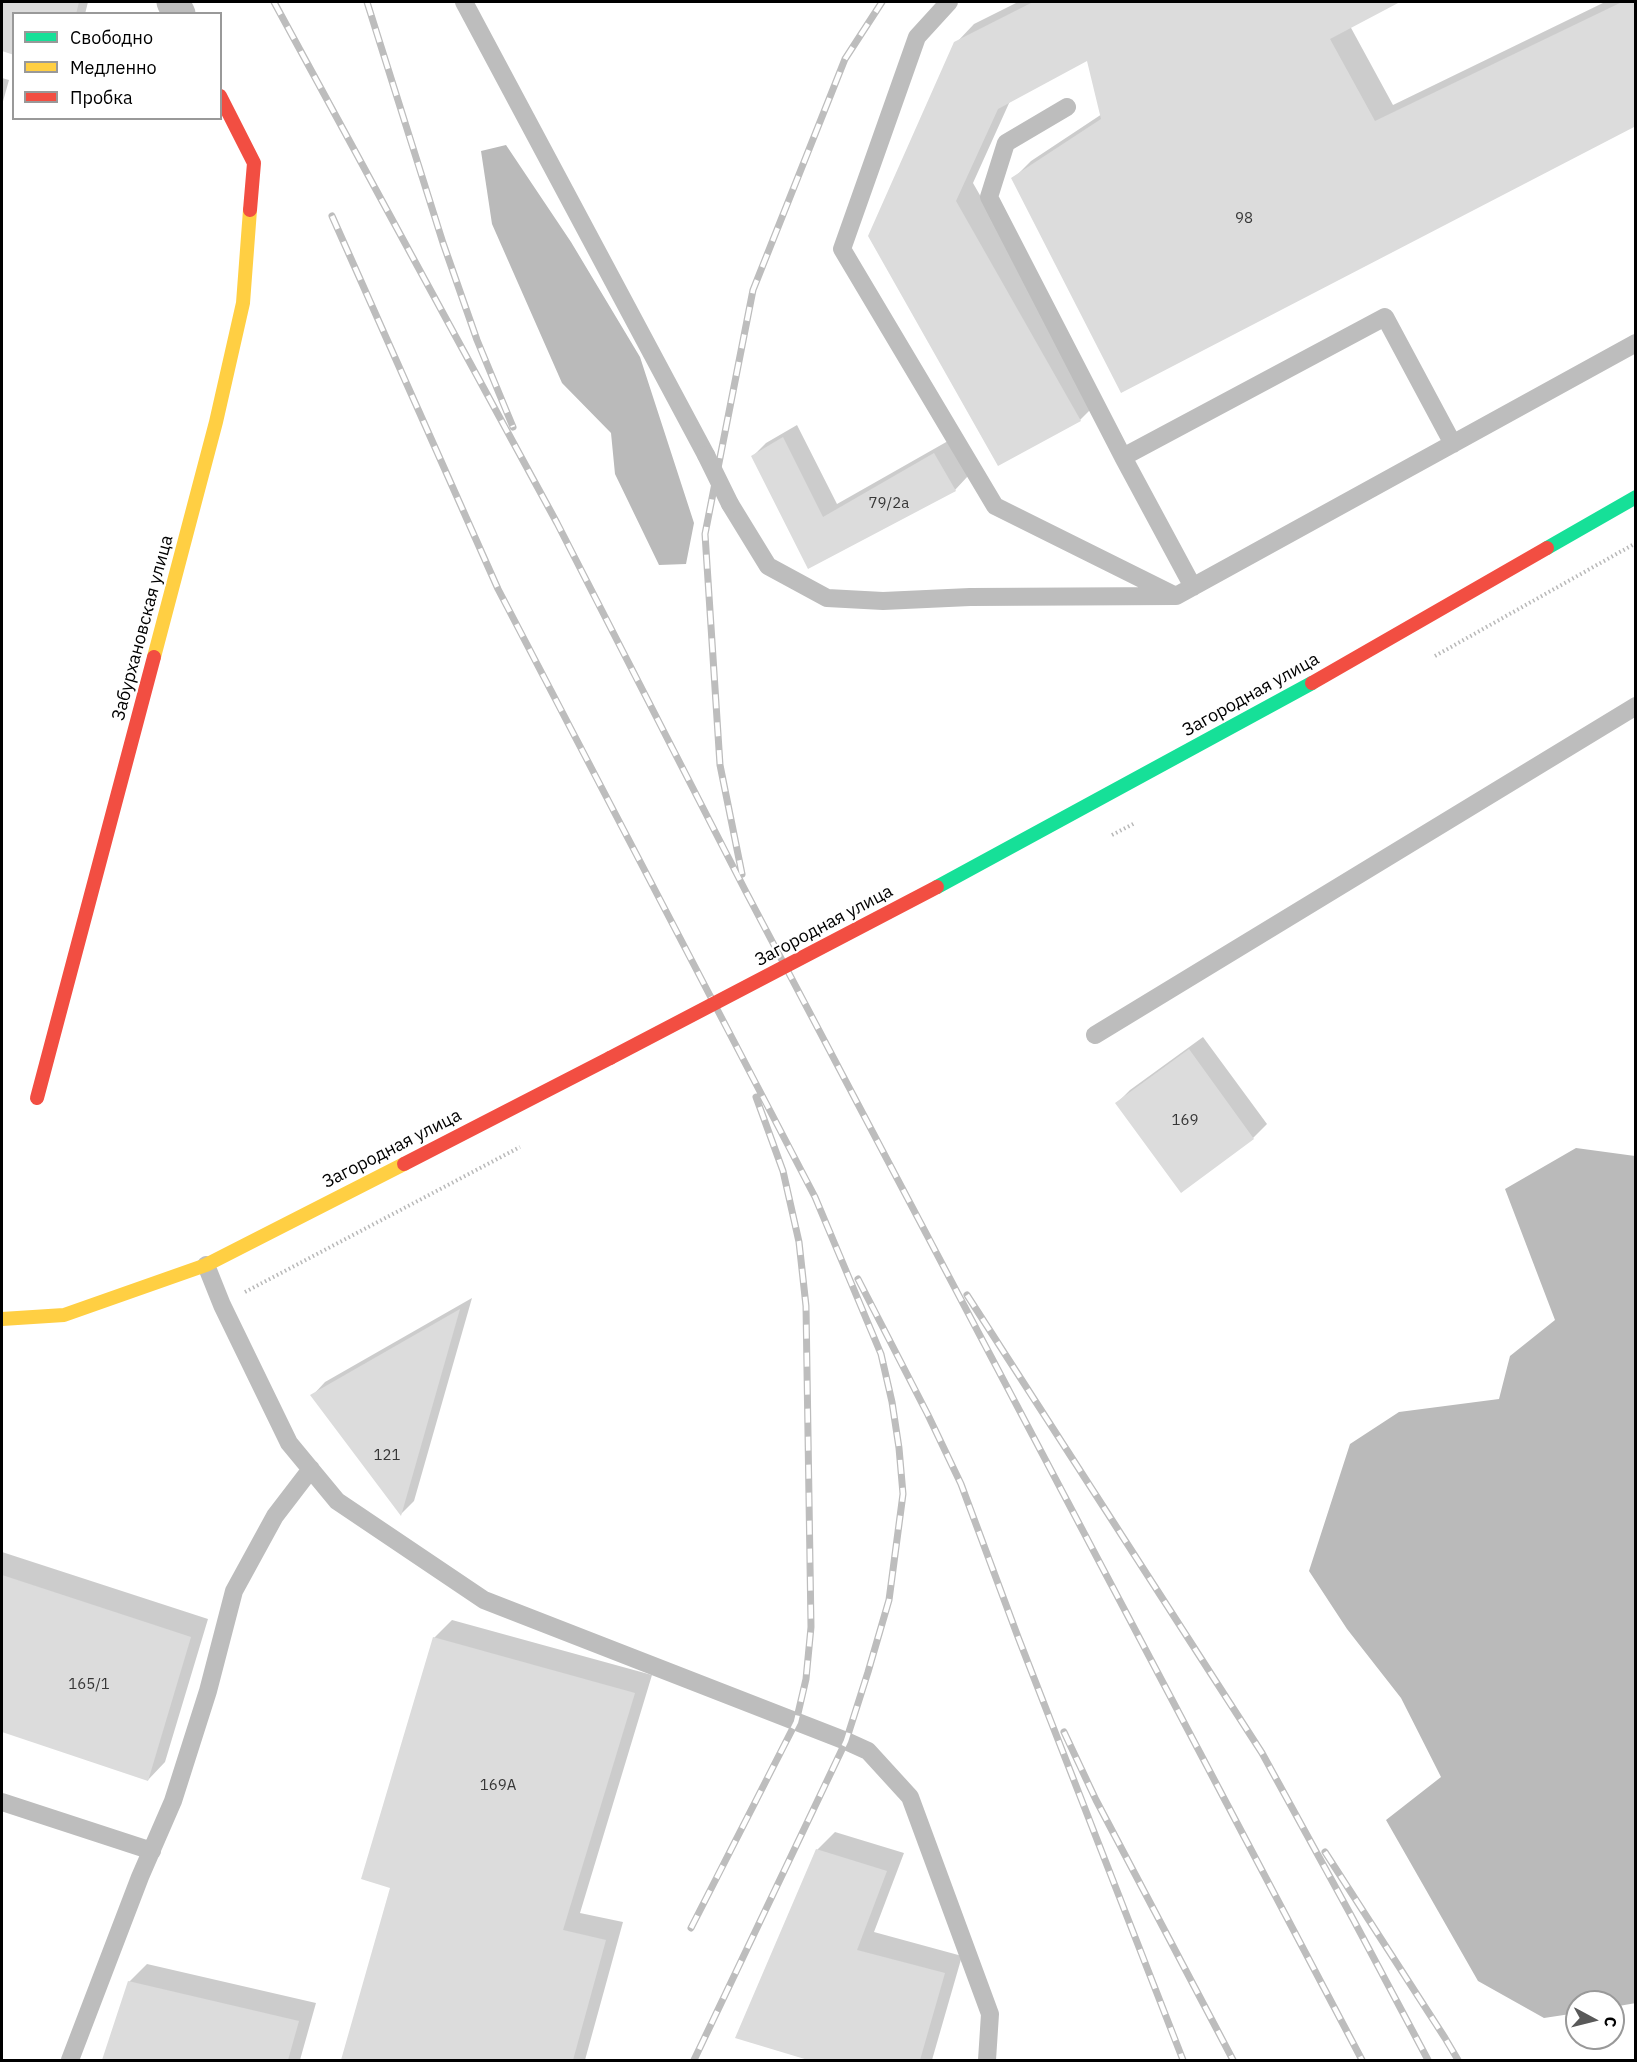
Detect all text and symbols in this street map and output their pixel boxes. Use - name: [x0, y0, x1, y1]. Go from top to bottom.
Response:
- legend: [12, 12, 222, 120]
- text: Свободно: [70, 26, 153, 49]
- text: Медленно: [70, 56, 157, 79]
- text: Пробка: [70, 86, 133, 109]
- house number: 98: [1235, 210, 1253, 228]
- house number: 79/2а: [869, 495, 909, 513]
- street label: Забурхановская улица: [108, 533, 178, 723]
- street label: Загородная улица: [1179, 648, 1323, 742]
- street label: Загородная улица: [751, 881, 897, 971]
- street label: Загородная улица: [319, 1105, 465, 1193]
- house number: 169: [1172, 1112, 1198, 1130]
- house number: 121: [374, 1447, 400, 1465]
- house number: 165/1: [68, 1676, 110, 1694]
- house number: 169А: [480, 1777, 516, 1795]
- north arrow: [1565, 1990, 1625, 2050]
- text: С: [1600, 2016, 1621, 2028]

